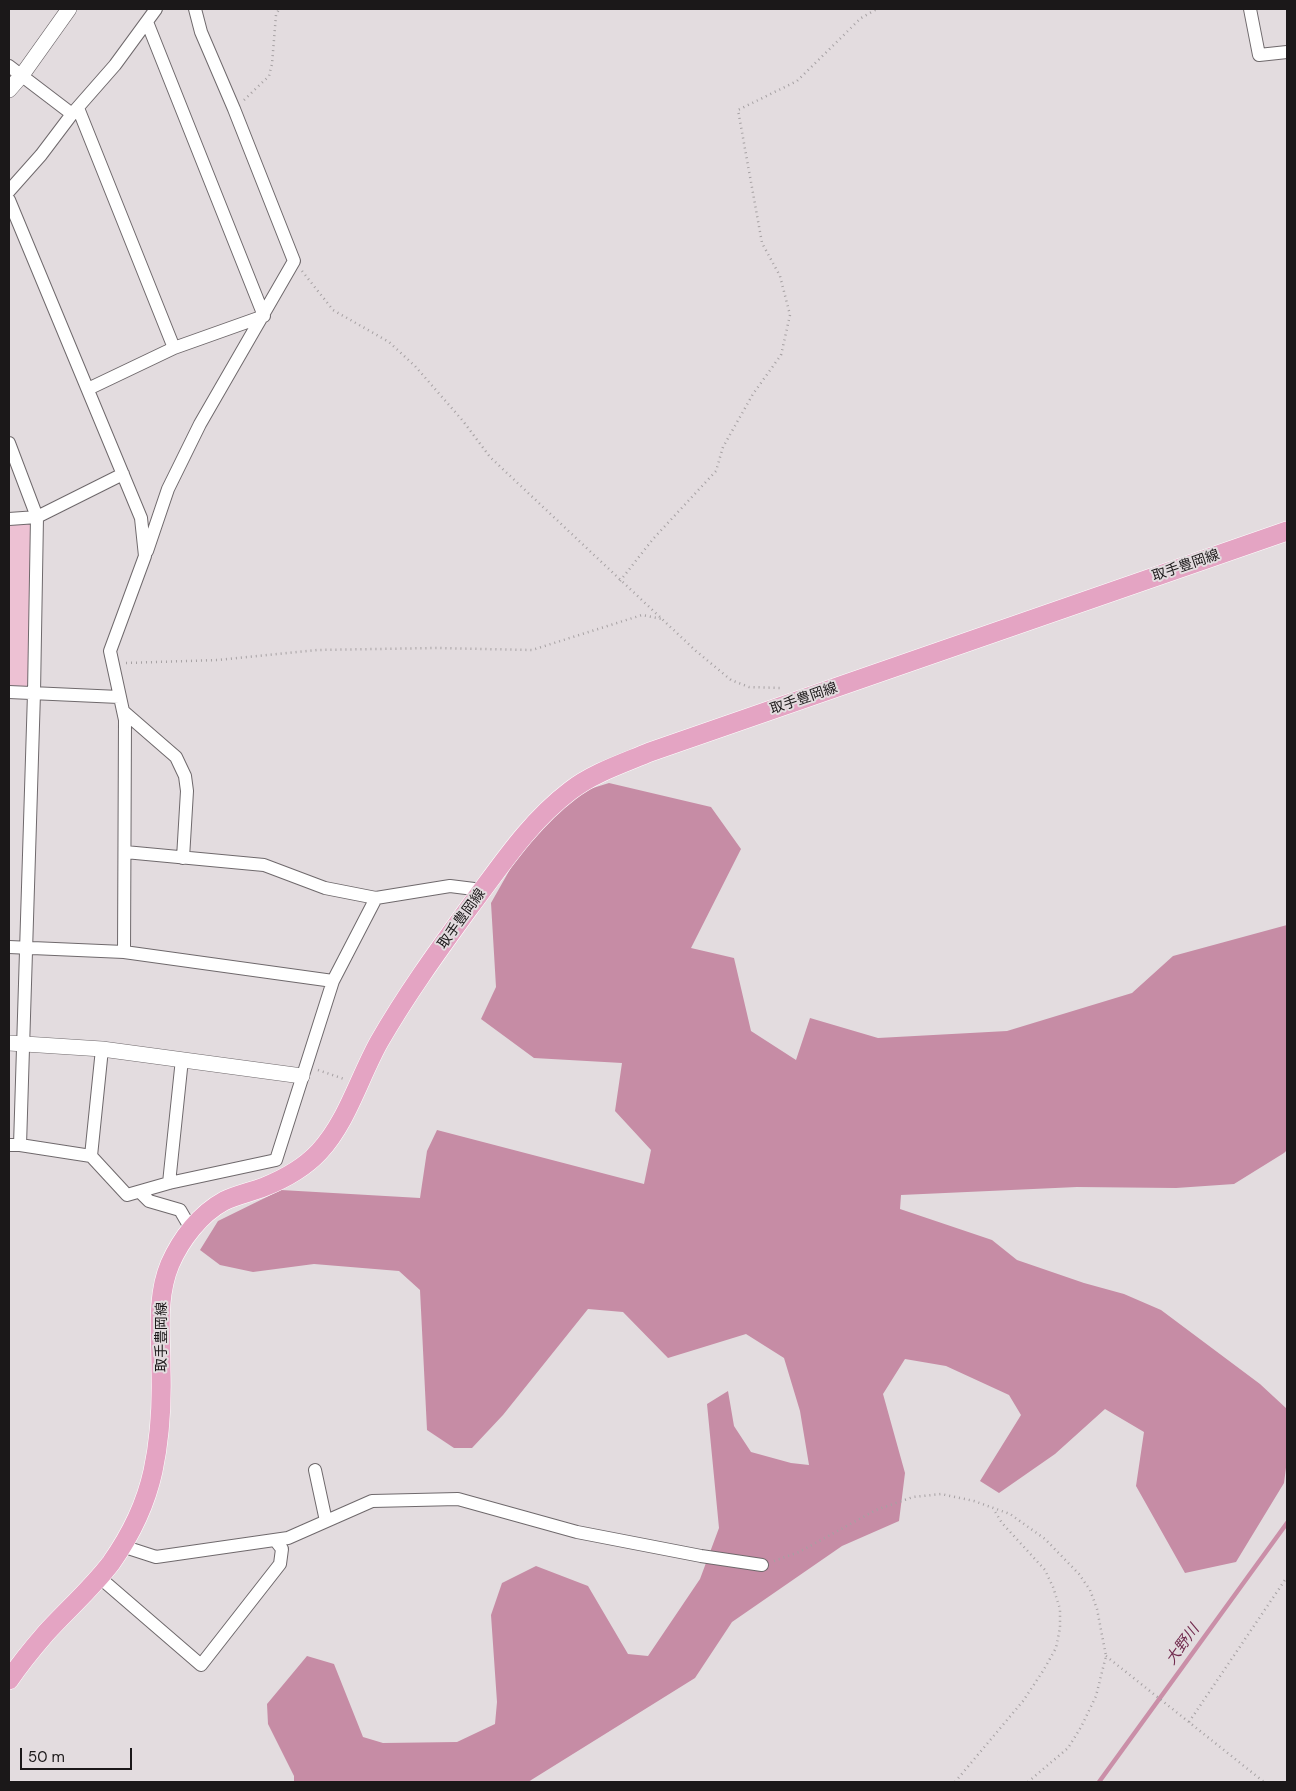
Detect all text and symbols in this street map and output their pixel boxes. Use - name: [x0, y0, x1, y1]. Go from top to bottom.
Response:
- street label: 取手豊岡線: [1150, 547, 1222, 585]
- street label: 取手豊岡線: [768, 680, 840, 718]
- street label: 取手豊岡線: [435, 886, 489, 952]
- street label: 取手豊岡線: [154, 1302, 170, 1372]
- water label: 大野川: [1162, 1622, 1204, 1668]
- scale bar: [22, 1738, 135, 1770]
- text: 50 m: [28, 1747, 65, 1767]

